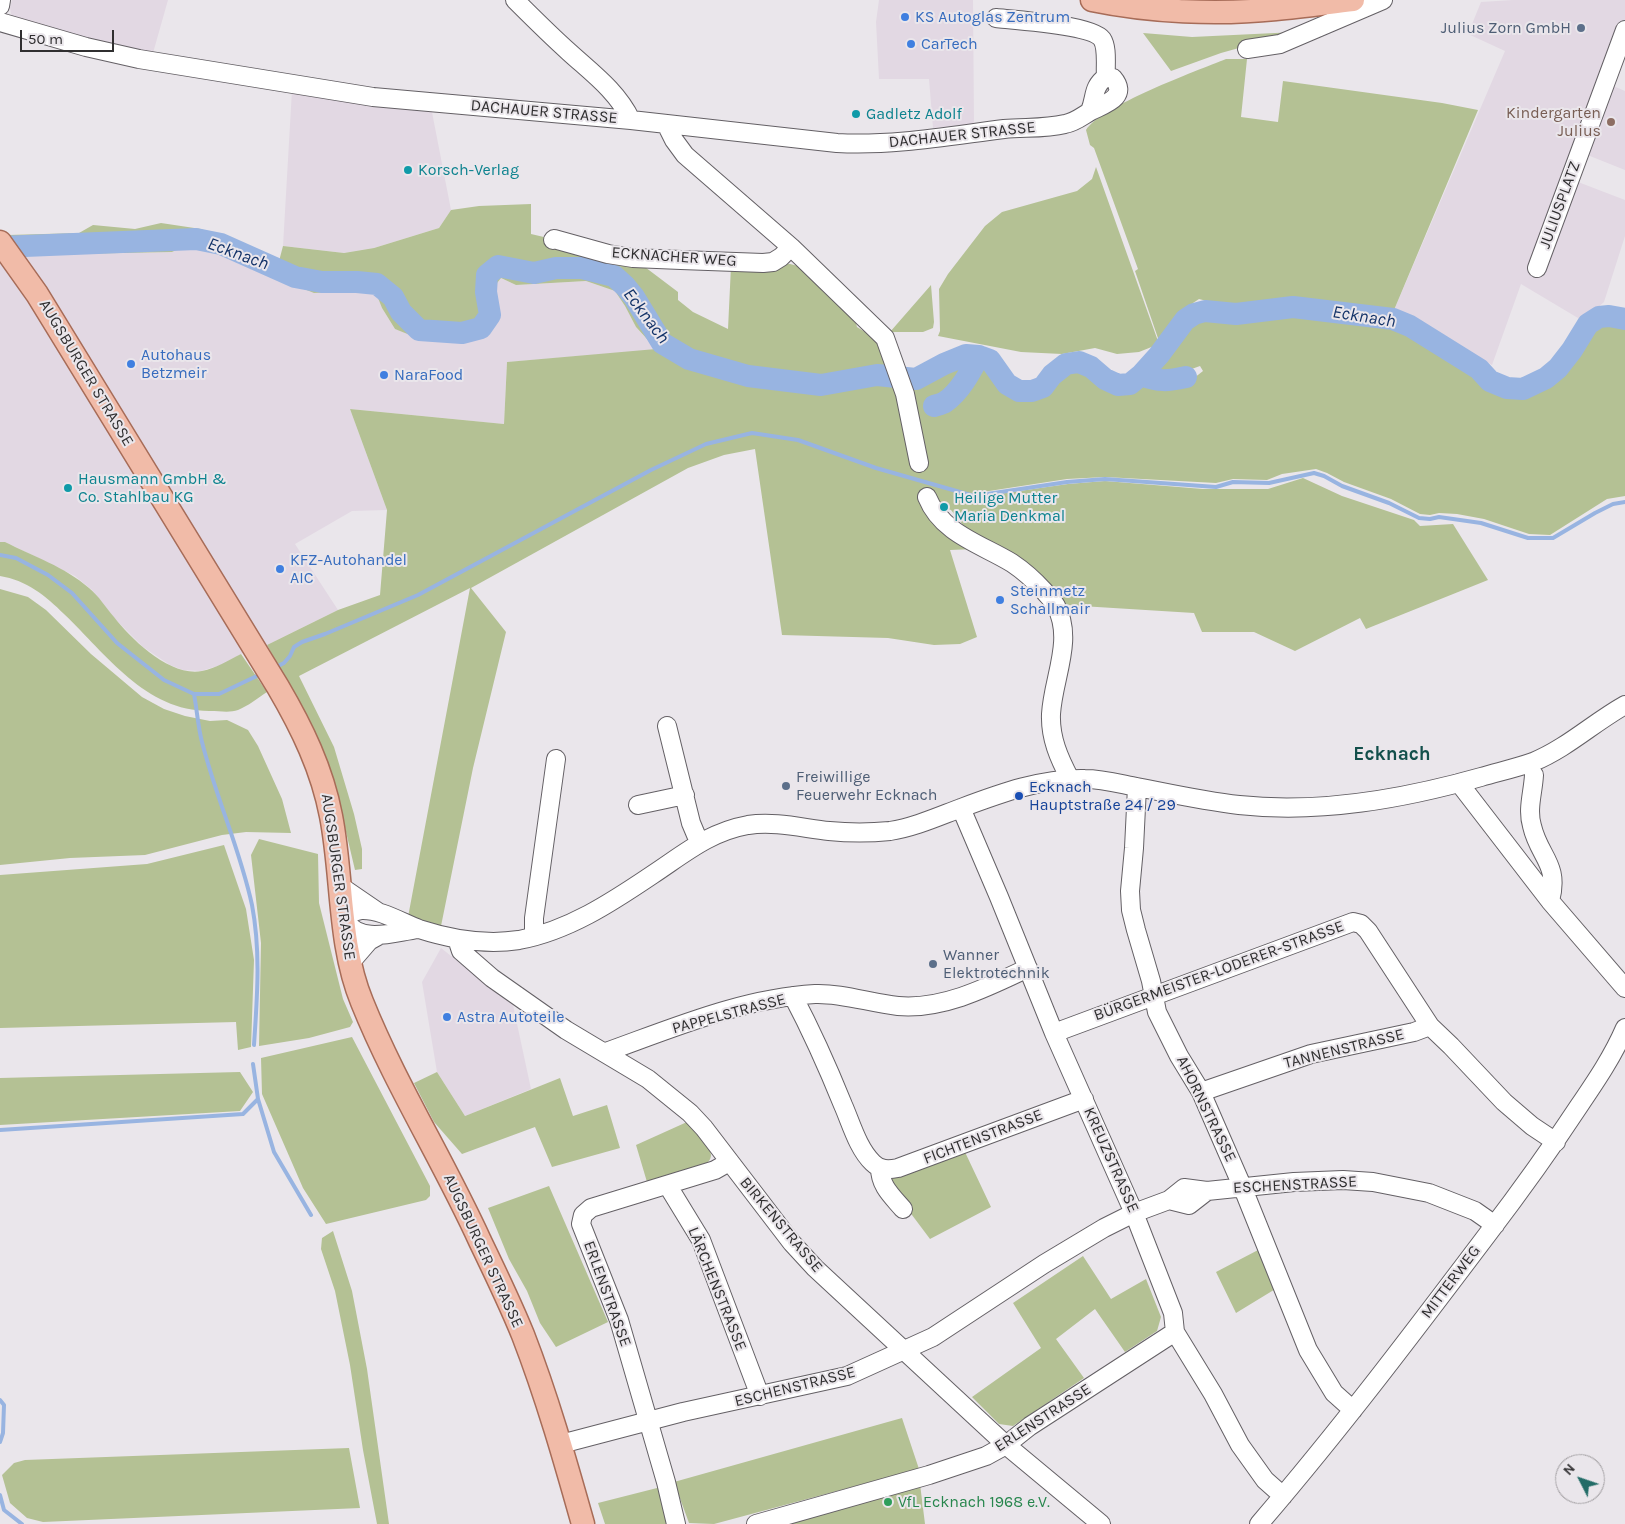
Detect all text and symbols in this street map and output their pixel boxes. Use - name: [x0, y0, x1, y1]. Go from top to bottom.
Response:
- place label: KS Autoglas Zentrum: [915, 7, 1070, 27]
- marker: KS Autoglas Zentrum: [899, 11, 911, 23]
- place label: Julius Zorn GmbH: [1441, 18, 1571, 38]
- scale bar: [22, 20, 116, 52]
- marker: Julius Zorn GmbH: [1575, 22, 1587, 34]
- text: 50 m: [28, 30, 63, 48]
- place label: CarTech: [921, 34, 978, 54]
- marker: CarTech: [905, 38, 917, 50]
- street label: DACHAUER STRASSE: [470, 96, 618, 128]
- place label: Kindergarten Julius: [1506, 103, 1601, 141]
- place label: Gadletz Adolf: [866, 104, 962, 124]
- marker: Gadletz Adolf: [850, 108, 862, 120]
- marker: Kindergarten Julius: [1605, 116, 1617, 128]
- street label: DACHAUER STRASSE: [888, 118, 1036, 152]
- street label: JULIUSPLATZ: [1535, 159, 1585, 251]
- place label: Korsch-Verlag: [418, 160, 519, 180]
- marker: Korsch-Verlag: [402, 164, 414, 176]
- water label: Ecknach: [204, 233, 272, 275]
- street label: ECKNACHER WEG: [611, 243, 737, 271]
- water label: Ecknach: [618, 284, 674, 348]
- street label: AUGSBURGER STRASSE: [35, 296, 137, 450]
- water label: Ecknach: [1331, 301, 1397, 333]
- place label: Autohaus Betzmeir: [141, 345, 211, 383]
- marker: Autohaus Betzmeir: [125, 358, 137, 370]
- place label: NaraFood: [394, 365, 463, 385]
- marker: NaraFood: [378, 369, 390, 381]
- place label: Hausmann GmbH & Co. Stahlbau KG: [78, 469, 226, 507]
- marker: Hausmann GmbH & Co. Stahlbau KG: [62, 482, 74, 494]
- place label: Heilige Mutter Maria Denkmal: [954, 488, 1065, 526]
- marker: Heilige Mutter Maria Denkmal: [938, 501, 950, 513]
- place label: KFZ-Autohandel AIC: [290, 550, 407, 588]
- marker: KFZ-Autohandel AIC: [274, 563, 286, 575]
- place label: Steinmetz Schallmair: [1010, 581, 1090, 619]
- marker: Steinmetz Schallmair: [994, 594, 1006, 606]
- district label: Ecknach: [1353, 744, 1431, 766]
- place label: Freiwillige Feuerwehr Ecknach: [796, 767, 938, 805]
- place label: Ecknach Hauptstraße 24 / 29: [1029, 777, 1176, 815]
- marker: Freiwillige Feuerwehr Ecknach: [780, 780, 792, 792]
- marker: Ecknach Hauptstraße 24 / 29: [1013, 790, 1025, 802]
- street label: AUGSBURGER STRASSE: [317, 793, 359, 961]
- street label: BÜRGERMEISTER-LODERER-STRASSE: [1091, 917, 1347, 1025]
- place label: Wanner Elektrotechnik: [943, 945, 1050, 983]
- marker: Wanner Elektrotechnik: [927, 958, 939, 970]
- street label: PAPPELSTRASSE: [670, 990, 788, 1038]
- place label: Astra Autoteile: [457, 1007, 564, 1027]
- marker: Astra Autoteile: [441, 1011, 453, 1023]
- street label: TANNENSTRASSE: [1282, 1025, 1406, 1073]
- street label: AHORNSTRASSE: [1172, 1053, 1240, 1165]
- street label: KREUZSTRASSE: [1079, 1104, 1143, 1216]
- street label: FICHTENSTRASSE: [921, 1105, 1045, 1169]
- street label: AUGSBURGER STRASSE: [439, 1171, 527, 1331]
- street label: ESCHENSTRASSE: [1233, 1172, 1357, 1198]
- street label: BIRKENSTRASSE: [735, 1173, 827, 1277]
- street label: LÄRCHENSTRASSE: [683, 1224, 751, 1354]
- street label: ERLENSTRASSE: [579, 1238, 635, 1350]
- street label: MITTERWEG: [1417, 1242, 1485, 1322]
- street label: ESCHENSTRASSE: [732, 1363, 858, 1411]
- street label: ERLENSTRASSE: [991, 1380, 1095, 1456]
- north arrow: [1555, 1454, 1605, 1504]
- text: N: [1559, 1460, 1579, 1479]
- place label: VfL Ecknach 1968 e.V.: [898, 1492, 1050, 1512]
- marker: VfL Ecknach 1968 e.V.: [882, 1496, 894, 1508]

